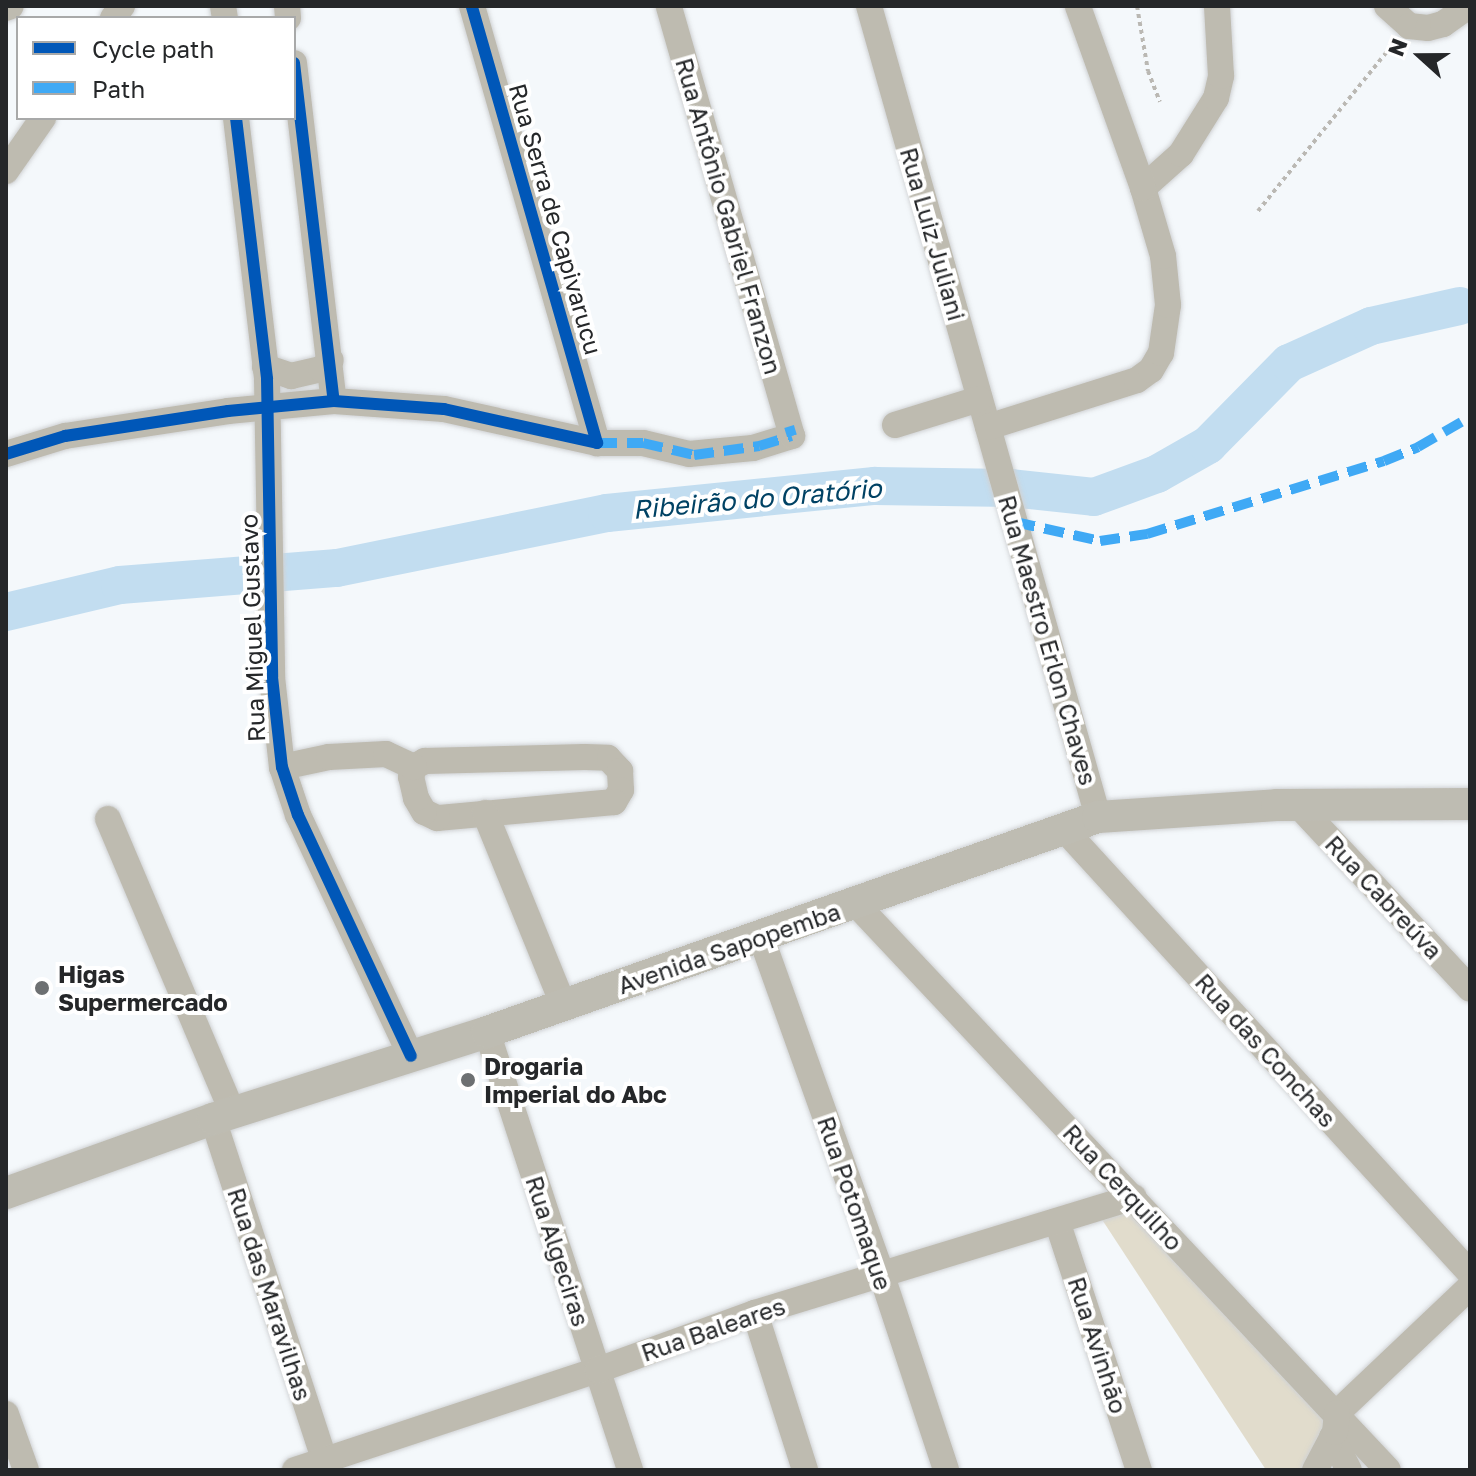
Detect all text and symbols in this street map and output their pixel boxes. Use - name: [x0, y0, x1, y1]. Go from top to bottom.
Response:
- legend: [16, 16, 296, 120]
- north arrow: [1380, 16, 1460, 96]
- text: Cycle path: [92, 34, 214, 63]
- text: N: [1382, 35, 1413, 60]
- street label: Rua Antônio Gabriel Franzon: [670, 54, 788, 378]
- text: Path: [92, 74, 145, 103]
- street label: Rua Serra de Capivarucu: [503, 80, 609, 358]
- street label: Rua Luiz Juliani: [894, 144, 972, 324]
- water label: Ribeirão do Oratório: [631, 473, 883, 525]
- street label: Rua Maestro Erlon Chaves: [993, 492, 1103, 788]
- street label: Rua Miguel Gustavo: [234, 514, 270, 742]
- street label: Rua Cabreúva: [1319, 829, 1449, 965]
- street label: Avenida Sapopemba: [614, 896, 844, 1000]
- place label: Higas Supermercado: [58, 960, 228, 1016]
- street label: Rua das Conchas: [1190, 967, 1342, 1133]
- marker: Higas Supermercado: [33, 979, 51, 997]
- place label: Drogaria Imperial do Abc: [484, 1052, 667, 1108]
- marker: Drogaria Imperial do Abc: [459, 1071, 477, 1089]
- street label: Rua Potomaque: [812, 1112, 898, 1294]
- street label: Rua Cerquilho: [1057, 1118, 1189, 1256]
- street label: Rua Algeciras: [520, 1172, 596, 1330]
- street label: Rua das Maravilhas: [222, 1184, 318, 1404]
- street label: Rua Avinhão: [1062, 1273, 1134, 1417]
- street label: Rua Baleares: [637, 1291, 789, 1367]

